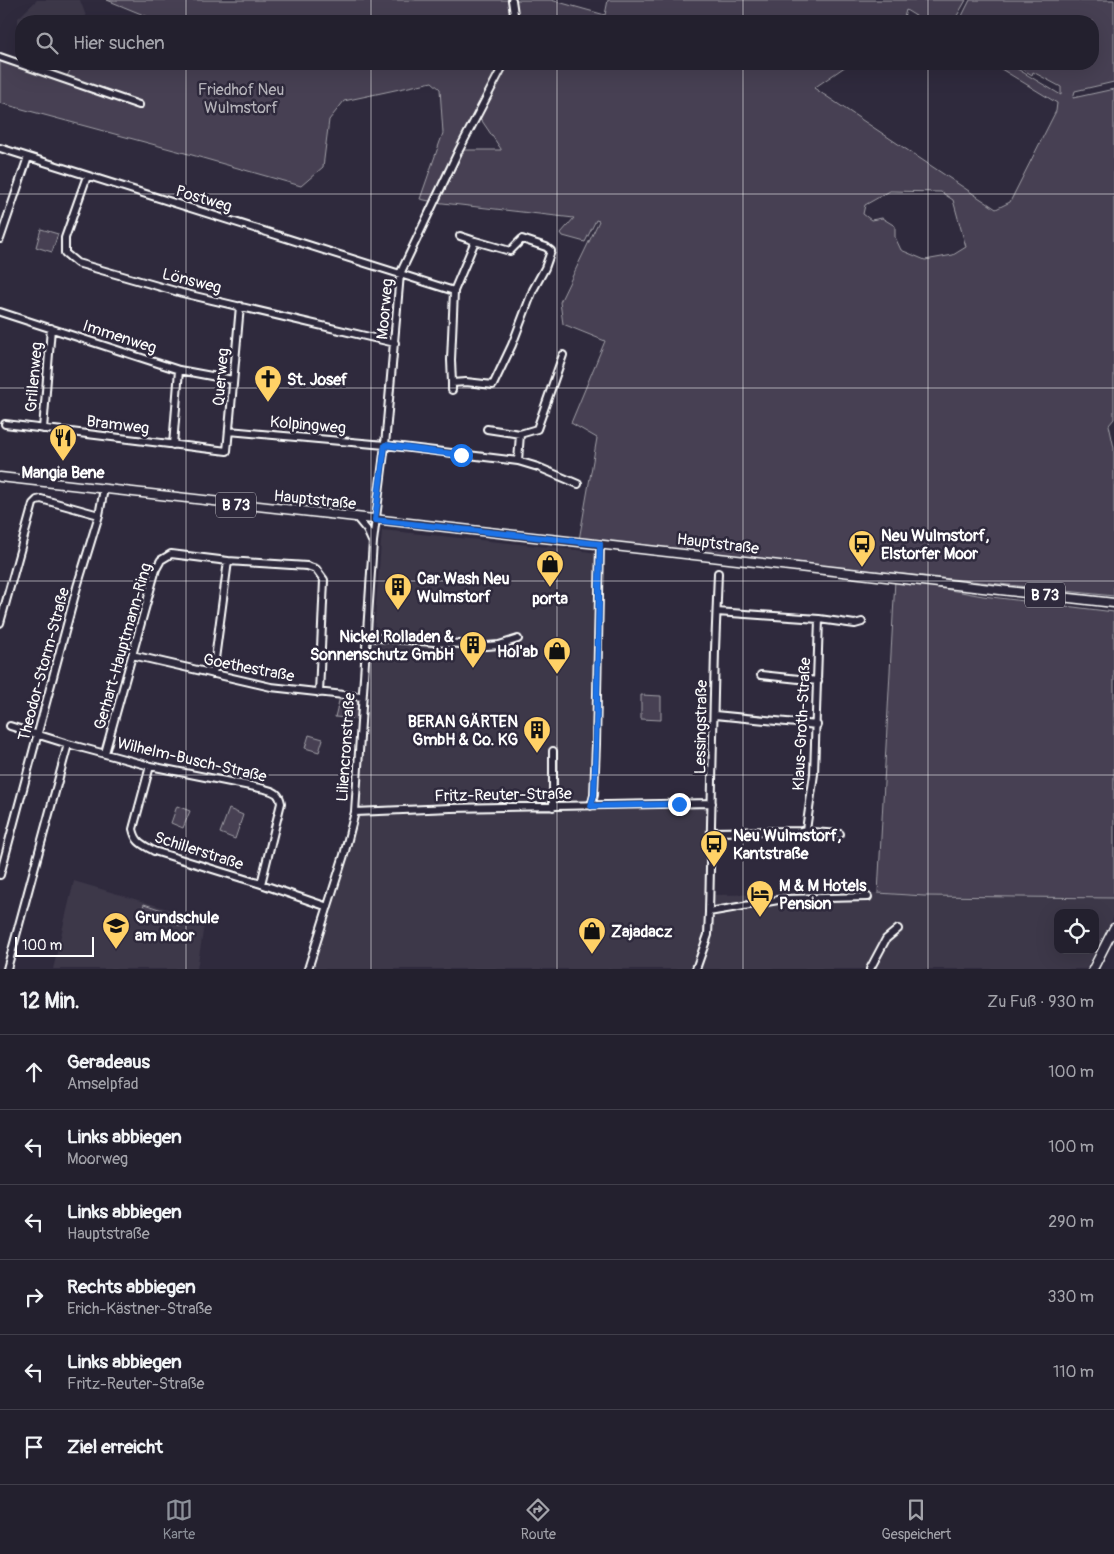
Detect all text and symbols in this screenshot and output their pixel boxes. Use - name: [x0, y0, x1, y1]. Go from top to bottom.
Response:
- search box: [15, 15, 1099, 70]
- icon: search: [33, 29, 61, 57]
- text: Hier suchen: [73, 31, 165, 55]
- park label: Friedhof Neu Wulmstorf: [198, 80, 284, 118]
- street label: Postweg: [173, 181, 234, 217]
- street label: Lönsweg: [160, 264, 223, 298]
- street label: Moorweg: [372, 278, 398, 340]
- street label: Immenweg: [80, 316, 159, 358]
- street label: Grillenweg: [21, 341, 47, 413]
- street label: Querweg: [208, 347, 233, 407]
- church icon: St. Josef: [253, 364, 283, 403]
- place label: St. Josef: [287, 370, 348, 390]
- street label: Bramweg: [85, 411, 150, 439]
- street label: Kolpingweg: [269, 412, 347, 438]
- restaurant icon: Mangia Bene: [48, 423, 78, 462]
- route start: [450, 444, 473, 467]
- place label: Mangia Bene: [22, 463, 106, 483]
- street label: Hauptstraße: [273, 486, 357, 514]
- road number: B 73: [216, 492, 256, 518]
- place label: Neu Wulmstorf, Elstorfer Moor: [881, 526, 989, 564]
- street label: Hauptstraße: [676, 529, 760, 559]
- bus stop icon: Neu Wulmstorf, Elstorfer Moor: [847, 529, 877, 568]
- shop icon: porta: [535, 549, 565, 588]
- street label: Gerhart-Hauptmann-Ring: [90, 561, 156, 732]
- place label: Car Wash Neu Wulmstorf: [417, 569, 509, 607]
- building icon: Car Wash Neu Wulmstorf: [383, 572, 413, 611]
- road number: B 73: [1025, 582, 1065, 608]
- street label: Theodor-Storm-Straße: [14, 585, 74, 743]
- place label: porta: [532, 589, 568, 609]
- place label: Nickel Rolladen & Sonnenschutz GmbH: [310, 627, 454, 665]
- building icon: Nickel Rolladen & Sonnenschutz GmbH: [458, 630, 488, 669]
- shop icon: Hol'ab: [542, 636, 572, 675]
- place label: Hol'ab: [497, 642, 538, 662]
- street label: Goethestraße: [202, 649, 296, 687]
- street label: Klaus-Groth-Straße: [789, 657, 815, 791]
- street label: Lessingstraße: [690, 680, 712, 774]
- street label: Liliencronstraße: [332, 692, 360, 802]
- place label: BERAN GÄRTEN GmbH & Co. KG: [408, 712, 518, 750]
- building icon: BERAN GÄRTEN GmbH & Co. KG: [522, 715, 552, 754]
- street label: Wilhelm-Busch-Straße: [115, 733, 269, 787]
- street label: Fritz-Reuter-Straße: [434, 784, 572, 806]
- route end: [668, 793, 691, 816]
- place label: Neu Wulmstorf, Kantstraße: [733, 826, 841, 864]
- street label: Schillerstraße: [152, 827, 246, 875]
- bus stop icon: Neu Wulmstorf, Kantstraße: [699, 829, 729, 868]
- place label: M & M Hotels Pension: [779, 876, 867, 914]
- hotel icon: M & M Hotels Pension: [745, 879, 775, 918]
- place label: Grundschule am Moor: [135, 908, 220, 946]
- map controls: [1054, 909, 1099, 954]
- button: locate: [1054, 909, 1099, 954]
- school or university icon: Grundschule am Moor: [101, 911, 131, 950]
- shop icon: Zajadacz: [577, 916, 607, 955]
- place label: Zajadacz: [611, 922, 673, 942]
- scale bar: [15, 934, 94, 957]
- text: 100 m: [22, 937, 62, 954]
- text: 12 Min.: [20, 988, 80, 1015]
- text: Zu Fuß · 930 m: [987, 992, 1094, 1012]
- text: Geradeaus: [67, 1050, 150, 1074]
- icon: ahead: [20, 1058, 48, 1086]
- text: 100 m: [1048, 1062, 1094, 1082]
- text: Amselpfad: [67, 1074, 139, 1094]
- text: Links abbiegen: [67, 1125, 182, 1149]
- icon: left: [20, 1133, 48, 1161]
- text: 100 m: [1048, 1137, 1094, 1157]
- text: Moorweg: [67, 1149, 128, 1169]
- text: Links abbiegen: [67, 1200, 182, 1224]
- icon: left: [20, 1208, 48, 1236]
- text: 290 m: [1048, 1212, 1094, 1232]
- text: Hauptstraße: [67, 1224, 150, 1244]
- text: Rechts abbiegen: [67, 1275, 196, 1299]
- icon: right: [20, 1283, 48, 1311]
- text: 330 m: [1048, 1287, 1094, 1307]
- text: Erich-Kästner-Straße: [67, 1299, 212, 1319]
- text: Links abbiegen: [67, 1350, 182, 1374]
- icon: left: [20, 1358, 48, 1386]
- text: 110 m: [1053, 1362, 1094, 1382]
- text: Fritz-Reuter-Straße: [67, 1374, 204, 1394]
- icon: arrive: [20, 1433, 48, 1461]
- text: Ziel erreicht: [67, 1435, 163, 1459]
- tab: Karte: [163, 1496, 195, 1543]
- tab: Route: [521, 1496, 556, 1543]
- tab: Gespeichert: [882, 1496, 951, 1543]

